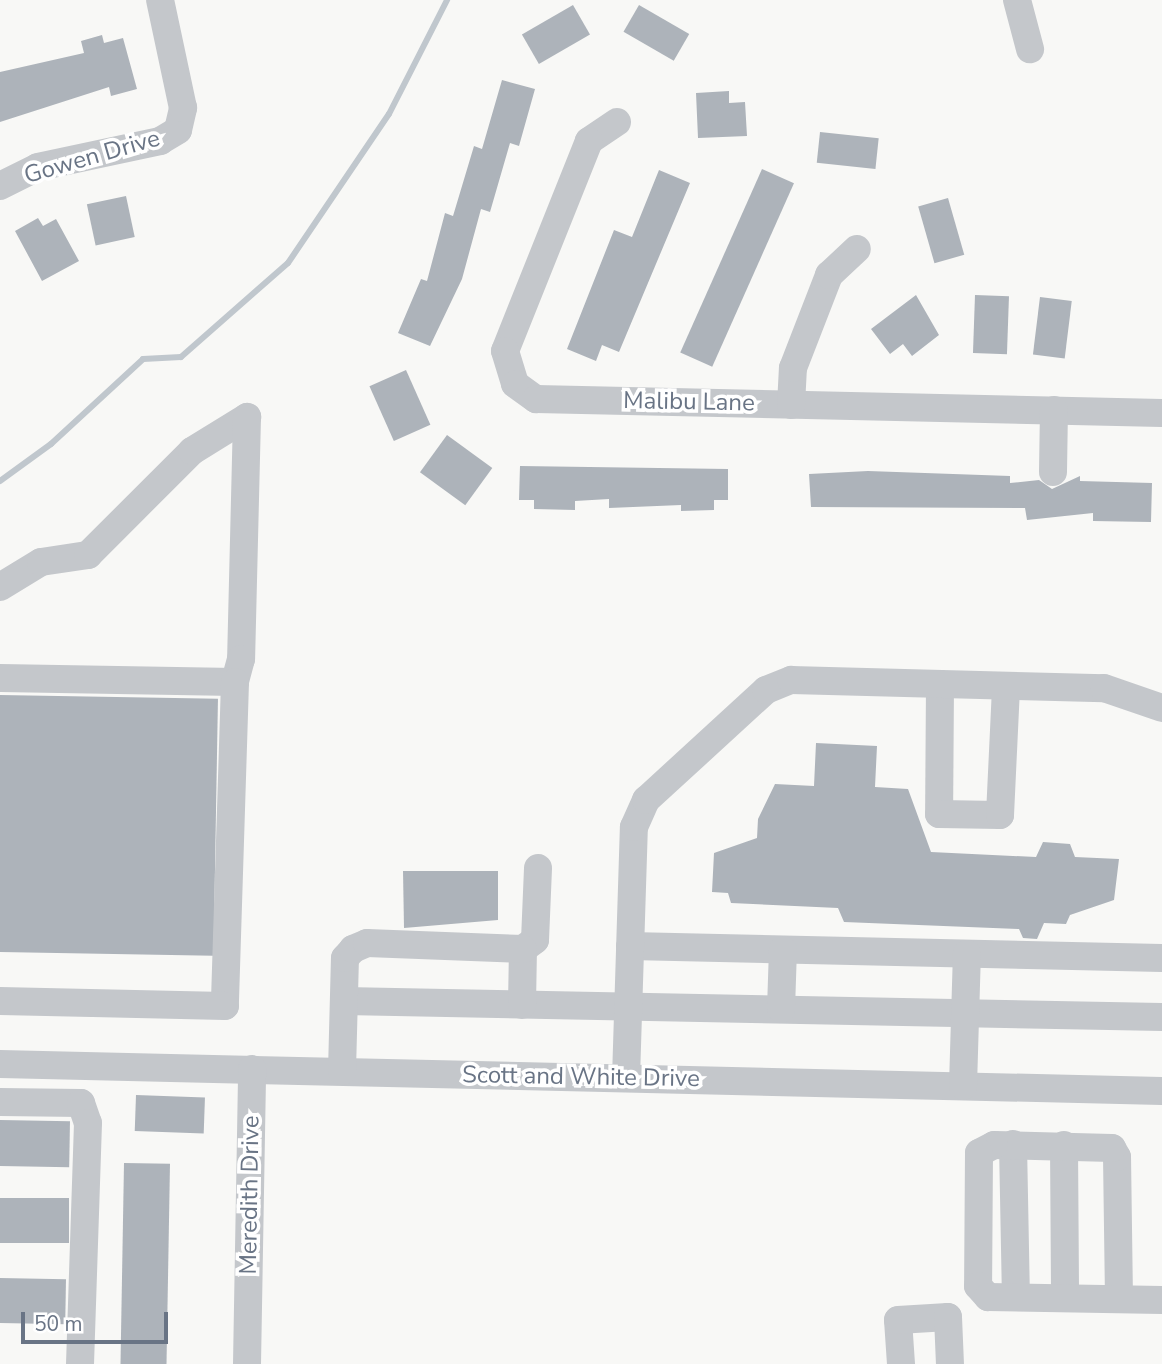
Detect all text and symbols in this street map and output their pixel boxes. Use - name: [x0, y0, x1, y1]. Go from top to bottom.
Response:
- street label: Gowen Drive: [21, 124, 163, 190]
- street label: Malibu Lane: [623, 386, 755, 418]
- street label: Scott and White Drive: [462, 1061, 700, 1093]
- street label: Meredith Drive: [234, 1115, 266, 1275]
- scale bar: [24, 1298, 172, 1342]
- text: 50 m: [34, 1310, 83, 1338]

